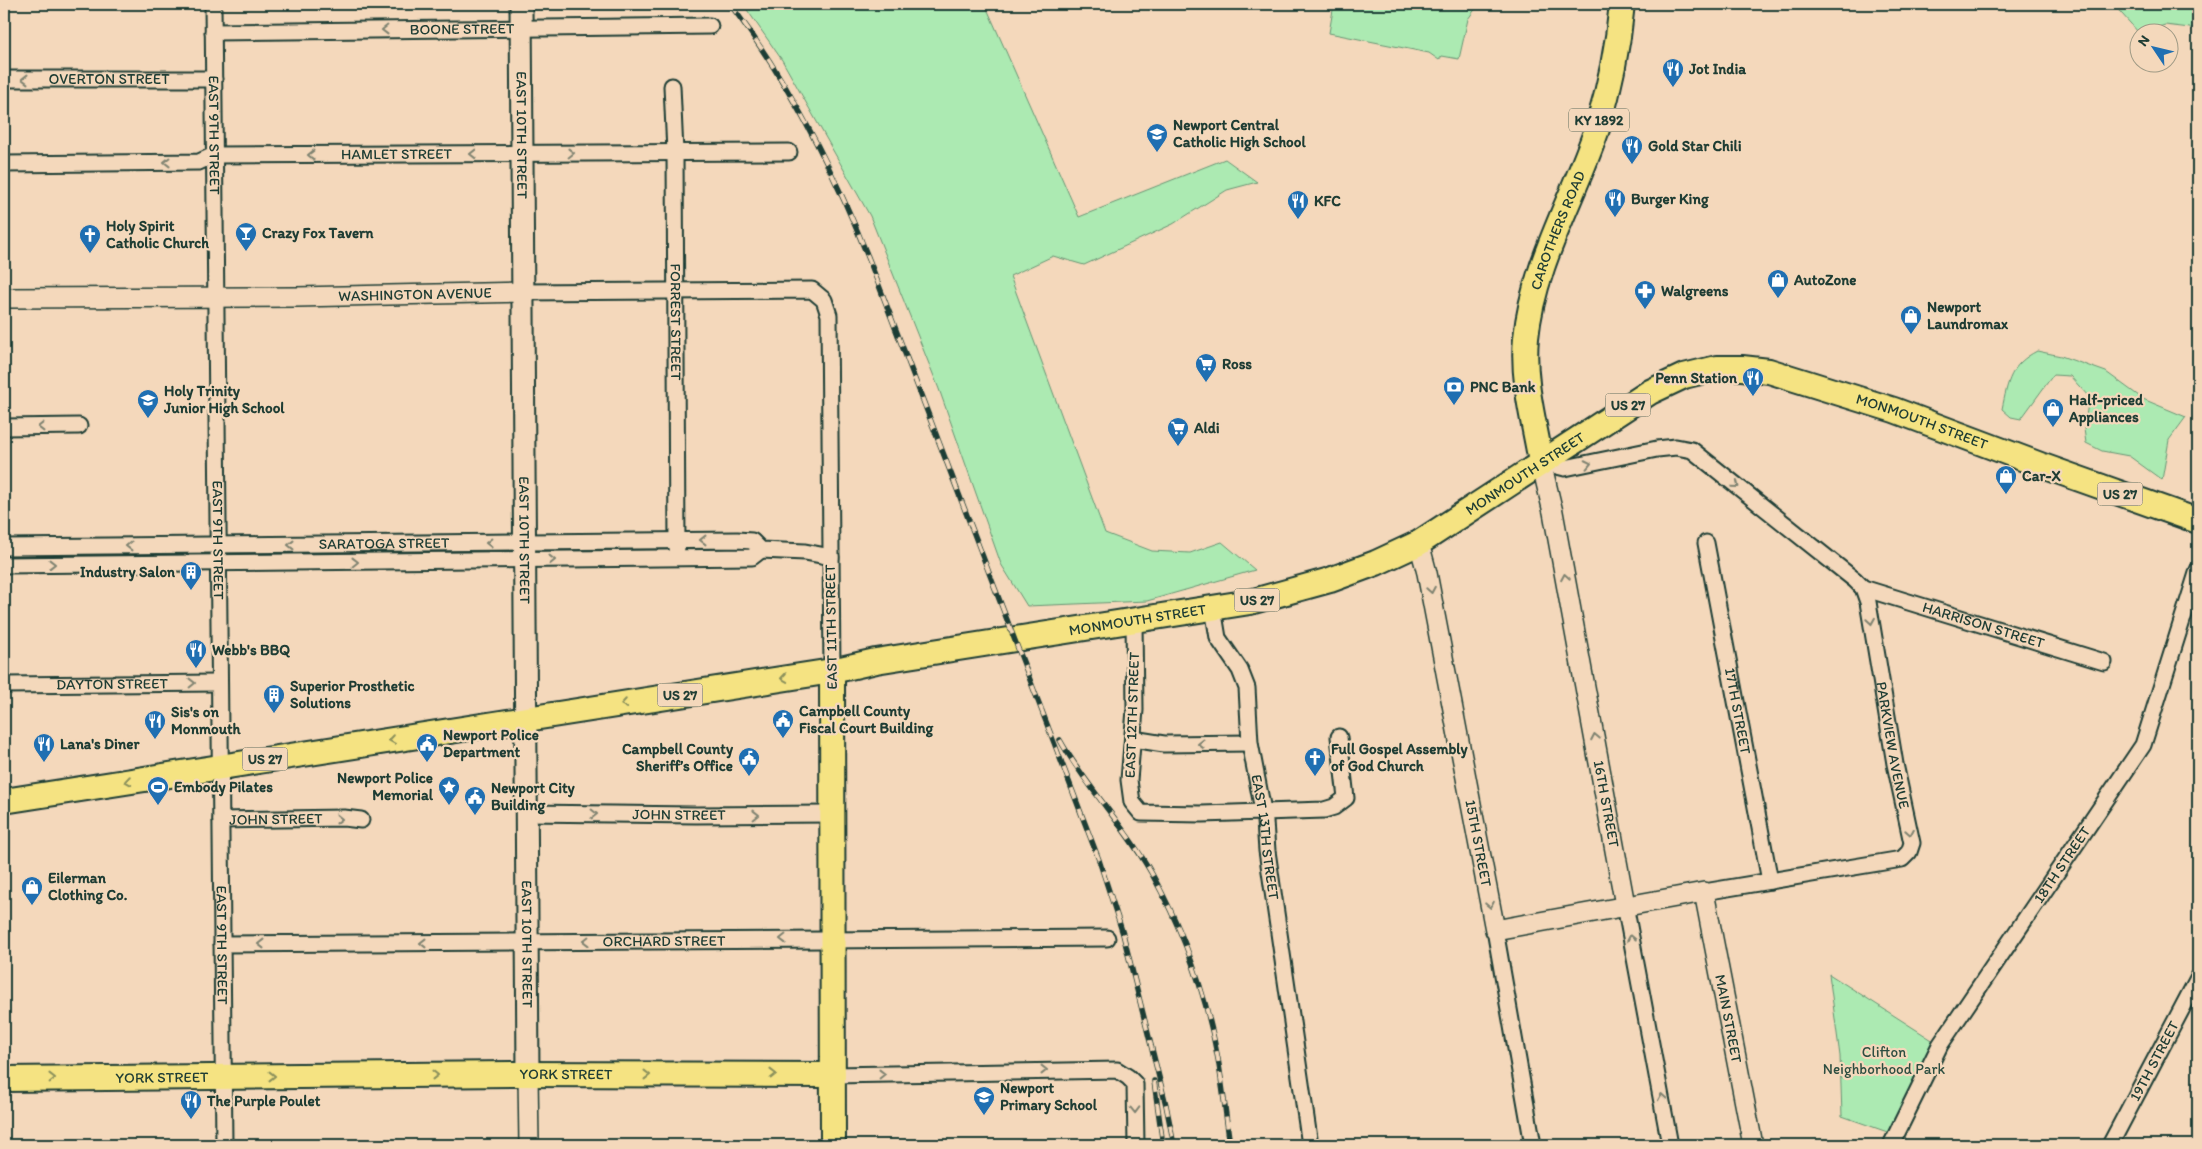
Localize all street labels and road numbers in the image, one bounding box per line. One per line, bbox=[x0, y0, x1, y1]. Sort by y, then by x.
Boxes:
street label: BOONE STREET bbox=[410, 19, 515, 39]
street label: OVERTON STREET bbox=[48, 70, 170, 88]
street label: EAST 10TH STREET bbox=[512, 71, 531, 199]
street label: EAST 9TH STREET bbox=[205, 75, 224, 195]
road number: KY 1892 bbox=[1569, 108, 1629, 132]
street label: HAMLET STREET bbox=[341, 145, 452, 163]
street label: CAROTHERS ROAD bbox=[1527, 168, 1589, 292]
street label: FORREST STREET bbox=[667, 263, 685, 381]
street label: WASHINGTON AVENUE bbox=[338, 284, 492, 305]
street label: MONMOUTH STREET bbox=[1854, 390, 1991, 454]
road number: US 27 bbox=[1606, 394, 1650, 416]
street label: MONMOUTH STREET bbox=[1462, 428, 1589, 519]
street label: EAST 10TH STREET bbox=[515, 476, 534, 604]
street label: EAST 9TH STREET bbox=[209, 480, 228, 600]
road number: US 27 bbox=[2098, 482, 2142, 506]
street label: SARATOGA STREET bbox=[319, 534, 450, 553]
street label: EAST 11TH STREET bbox=[821, 564, 841, 690]
road number: US 27 bbox=[1234, 588, 1280, 612]
street label: HARRISON STREET bbox=[1920, 598, 2047, 652]
street label: MONMOUTH STREET bbox=[1068, 600, 1208, 639]
street label: EAST 12TH STREET bbox=[1121, 651, 1143, 778]
street label: 17TH STREET bbox=[1721, 666, 1755, 756]
street label: DAYTON STREET bbox=[56, 674, 168, 694]
street label: PARKVIEW AVENUE bbox=[1872, 680, 1913, 810]
road number: US 27 bbox=[658, 684, 702, 706]
road number: US 27 bbox=[242, 748, 288, 771]
street label: 16TH STREET bbox=[1590, 759, 1623, 849]
street label: EAST 13TH STREET bbox=[1247, 773, 1283, 901]
street label: 15TH STREET bbox=[1461, 798, 1496, 889]
street label: JOHN STREET bbox=[632, 805, 726, 824]
street label: JOHN STREET bbox=[229, 809, 323, 829]
street label: 18TH STREET bbox=[2030, 823, 2095, 907]
street label: EAST 10TH STREET bbox=[518, 880, 537, 1008]
street label: EAST 9TH STREET bbox=[212, 885, 232, 1005]
street label: ORCHARD STREET bbox=[603, 932, 726, 950]
street label: MAIN STREET bbox=[1711, 973, 1746, 1065]
street label: 19TH STREET bbox=[2126, 1017, 2183, 1104]
street label: YORK STREET bbox=[519, 1065, 613, 1083]
street label: YORK STREET bbox=[115, 1068, 209, 1087]

